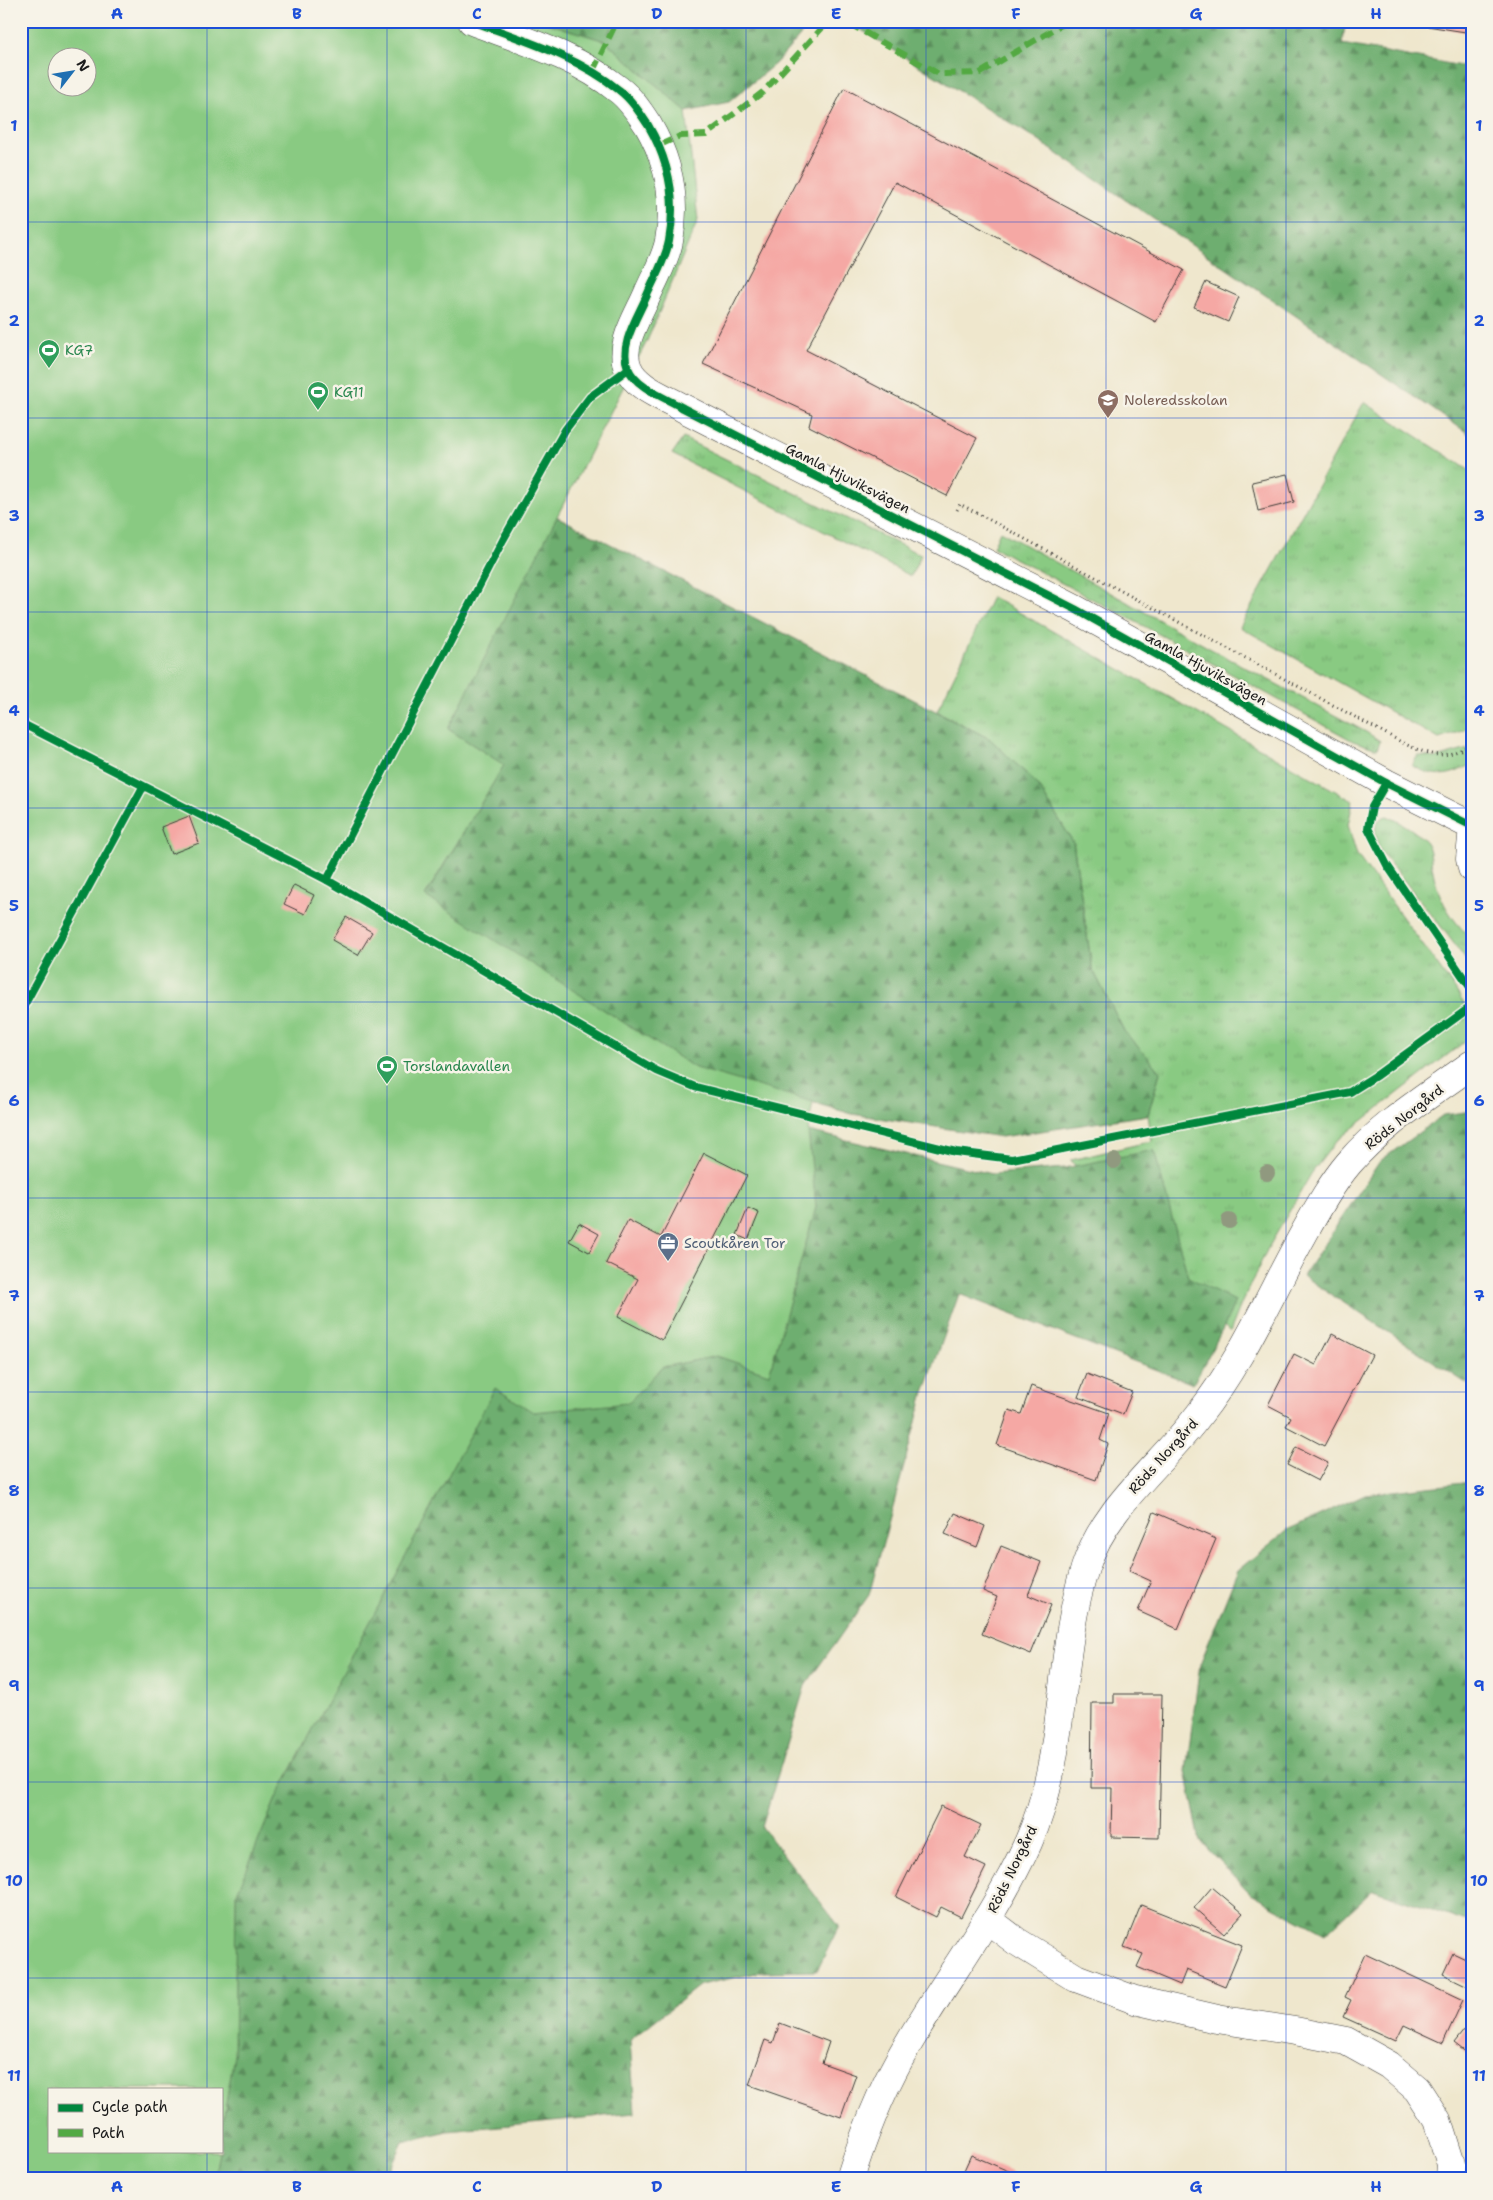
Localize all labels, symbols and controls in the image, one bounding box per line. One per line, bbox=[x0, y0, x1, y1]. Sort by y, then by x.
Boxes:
text: A bbox=[111, 3, 123, 24]
text: B bbox=[292, 3, 302, 24]
text: C bbox=[472, 3, 482, 24]
text: D bbox=[651, 3, 663, 24]
text: E bbox=[831, 3, 841, 24]
text: F bbox=[1011, 3, 1021, 24]
text: G bbox=[1190, 3, 1203, 24]
text: H bbox=[1370, 3, 1382, 24]
north arrow bbox=[48, 48, 98, 98]
text: N bbox=[73, 56, 94, 75]
text: 1 bbox=[10, 115, 18, 136]
text: 1 bbox=[1475, 115, 1483, 136]
text: 2 bbox=[8, 310, 20, 331]
text: 2 bbox=[1473, 310, 1485, 331]
sports icon: KG7 bbox=[37, 338, 61, 369]
place label: KG7 bbox=[65, 341, 93, 359]
sports icon: KG11 bbox=[306, 380, 330, 411]
place label: KG11 bbox=[334, 383, 364, 401]
school or university icon: Noleredsskolan bbox=[1096, 388, 1120, 419]
place label: Noleredsskolan bbox=[1124, 391, 1228, 409]
street label: Gamla Hjuviksvägen bbox=[783, 439, 914, 517]
text: 3 bbox=[8, 505, 20, 526]
text: 3 bbox=[1473, 505, 1485, 526]
street label: Gamla Hjuviksvägen bbox=[1142, 627, 1271, 709]
text: 4 bbox=[8, 700, 20, 721]
text: 4 bbox=[1473, 700, 1485, 721]
text: 5 bbox=[9, 895, 19, 916]
text: 5 bbox=[1474, 895, 1484, 916]
sports icon: Torslandavallen bbox=[375, 1054, 399, 1085]
place label: Torslandavallen bbox=[403, 1057, 510, 1075]
street label: Röds Norgård bbox=[1361, 1081, 1447, 1153]
text: 6 bbox=[8, 1090, 20, 1111]
text: 6 bbox=[1473, 1090, 1485, 1111]
office icon: Scoutkåren Tor bbox=[656, 1231, 680, 1262]
place label: Scoutkåren Tor bbox=[684, 1234, 786, 1252]
text: 7 bbox=[8, 1285, 20, 1306]
text: 7 bbox=[1473, 1285, 1485, 1306]
street label: Röds Norgård bbox=[1124, 1415, 1202, 1497]
text: 8 bbox=[8, 1480, 20, 1501]
text: 8 bbox=[1473, 1480, 1485, 1501]
text: 9 bbox=[8, 1675, 20, 1696]
text: 9 bbox=[1473, 1675, 1485, 1696]
street label: Röds Norgård bbox=[983, 1822, 1041, 1916]
text: 10 bbox=[5, 1870, 23, 1891]
text: 10 bbox=[1470, 1870, 1488, 1891]
text: 11 bbox=[7, 2065, 21, 2086]
text: 11 bbox=[1472, 2065, 1486, 2086]
legend bbox=[48, 2088, 222, 2152]
text: Cycle path bbox=[92, 2097, 168, 2117]
text: Path bbox=[92, 2123, 125, 2143]
text: A bbox=[111, 2176, 123, 2197]
text: B bbox=[292, 2176, 302, 2197]
text: C bbox=[472, 2176, 482, 2197]
text: D bbox=[651, 2176, 663, 2197]
text: E bbox=[831, 2176, 841, 2197]
text: F bbox=[1011, 2176, 1021, 2197]
text: G bbox=[1190, 2176, 1203, 2197]
text: H bbox=[1370, 2176, 1382, 2197]

